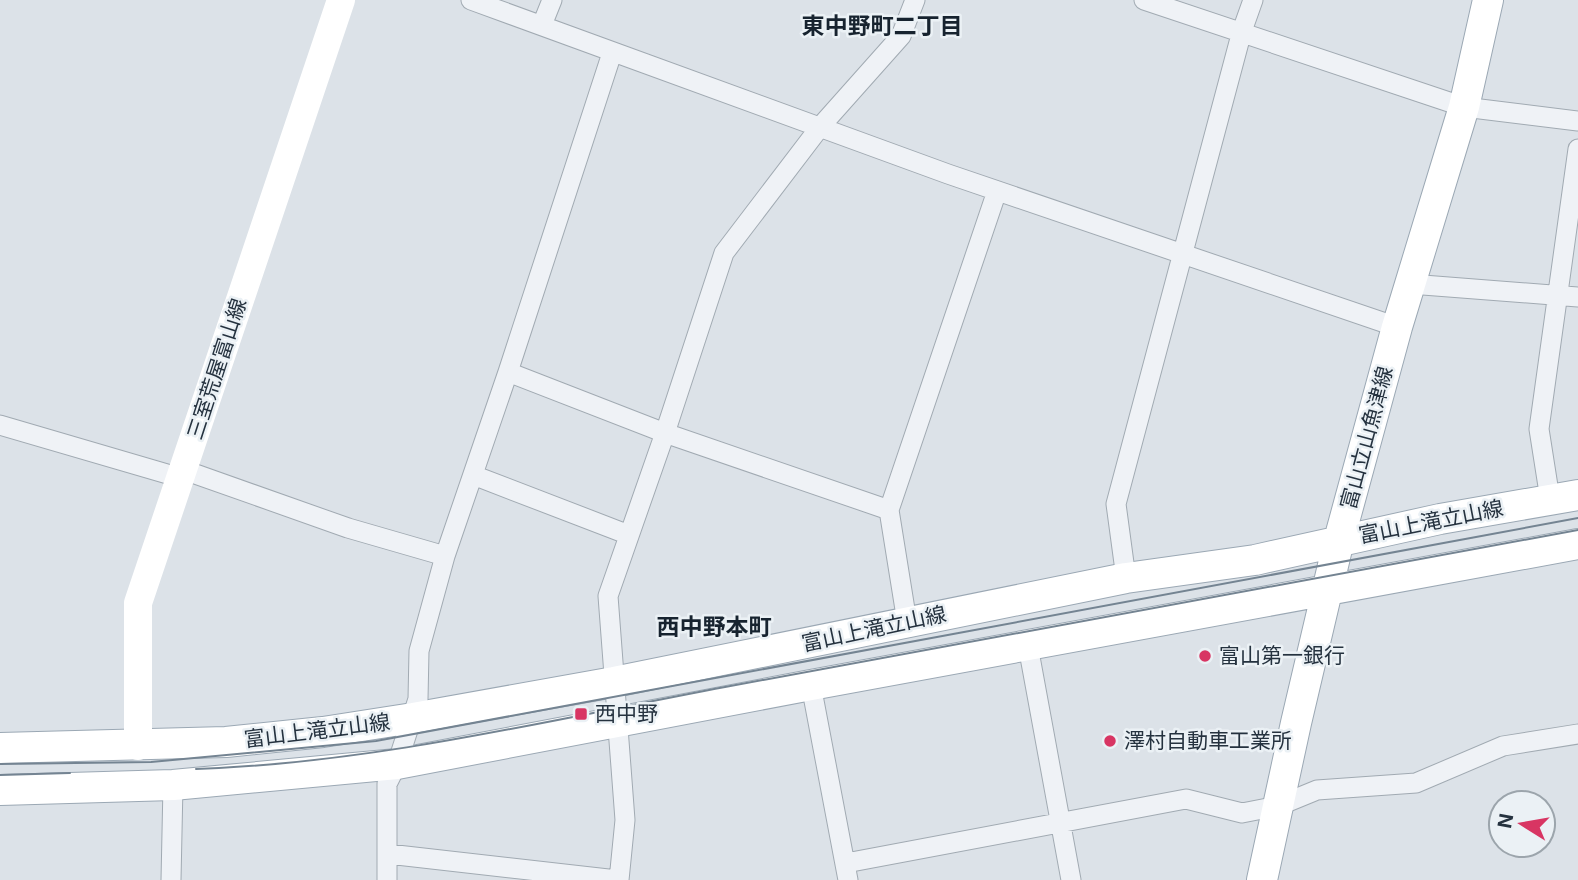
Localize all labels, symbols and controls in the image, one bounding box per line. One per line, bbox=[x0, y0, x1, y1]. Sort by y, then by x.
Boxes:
district label: 東中野町二丁目 bbox=[802, 12, 963, 40]
street label: 三室荒屋富山線 bbox=[182, 295, 251, 443]
street label: 富山立山魚津線 bbox=[1335, 364, 1398, 512]
street label: 富山上滝立山線 bbox=[1356, 495, 1505, 548]
street label: 富山上滝立山線 bbox=[799, 601, 948, 656]
district label: 西中野本町 bbox=[657, 613, 772, 641]
place label: 富山第一銀行 bbox=[1219, 643, 1345, 668]
marker: 富山第一銀行 bbox=[1197, 648, 1213, 664]
place label: 西中野 bbox=[595, 701, 658, 726]
marker: 西中野 bbox=[573, 706, 589, 722]
street label: 富山上滝立山線 bbox=[242, 709, 391, 752]
place label: 澤村自動車工業所 bbox=[1124, 728, 1292, 753]
marker: 澤村自動車工業所 bbox=[1102, 733, 1118, 749]
north arrow bbox=[1487, 789, 1557, 859]
text: N bbox=[1493, 812, 1518, 830]

